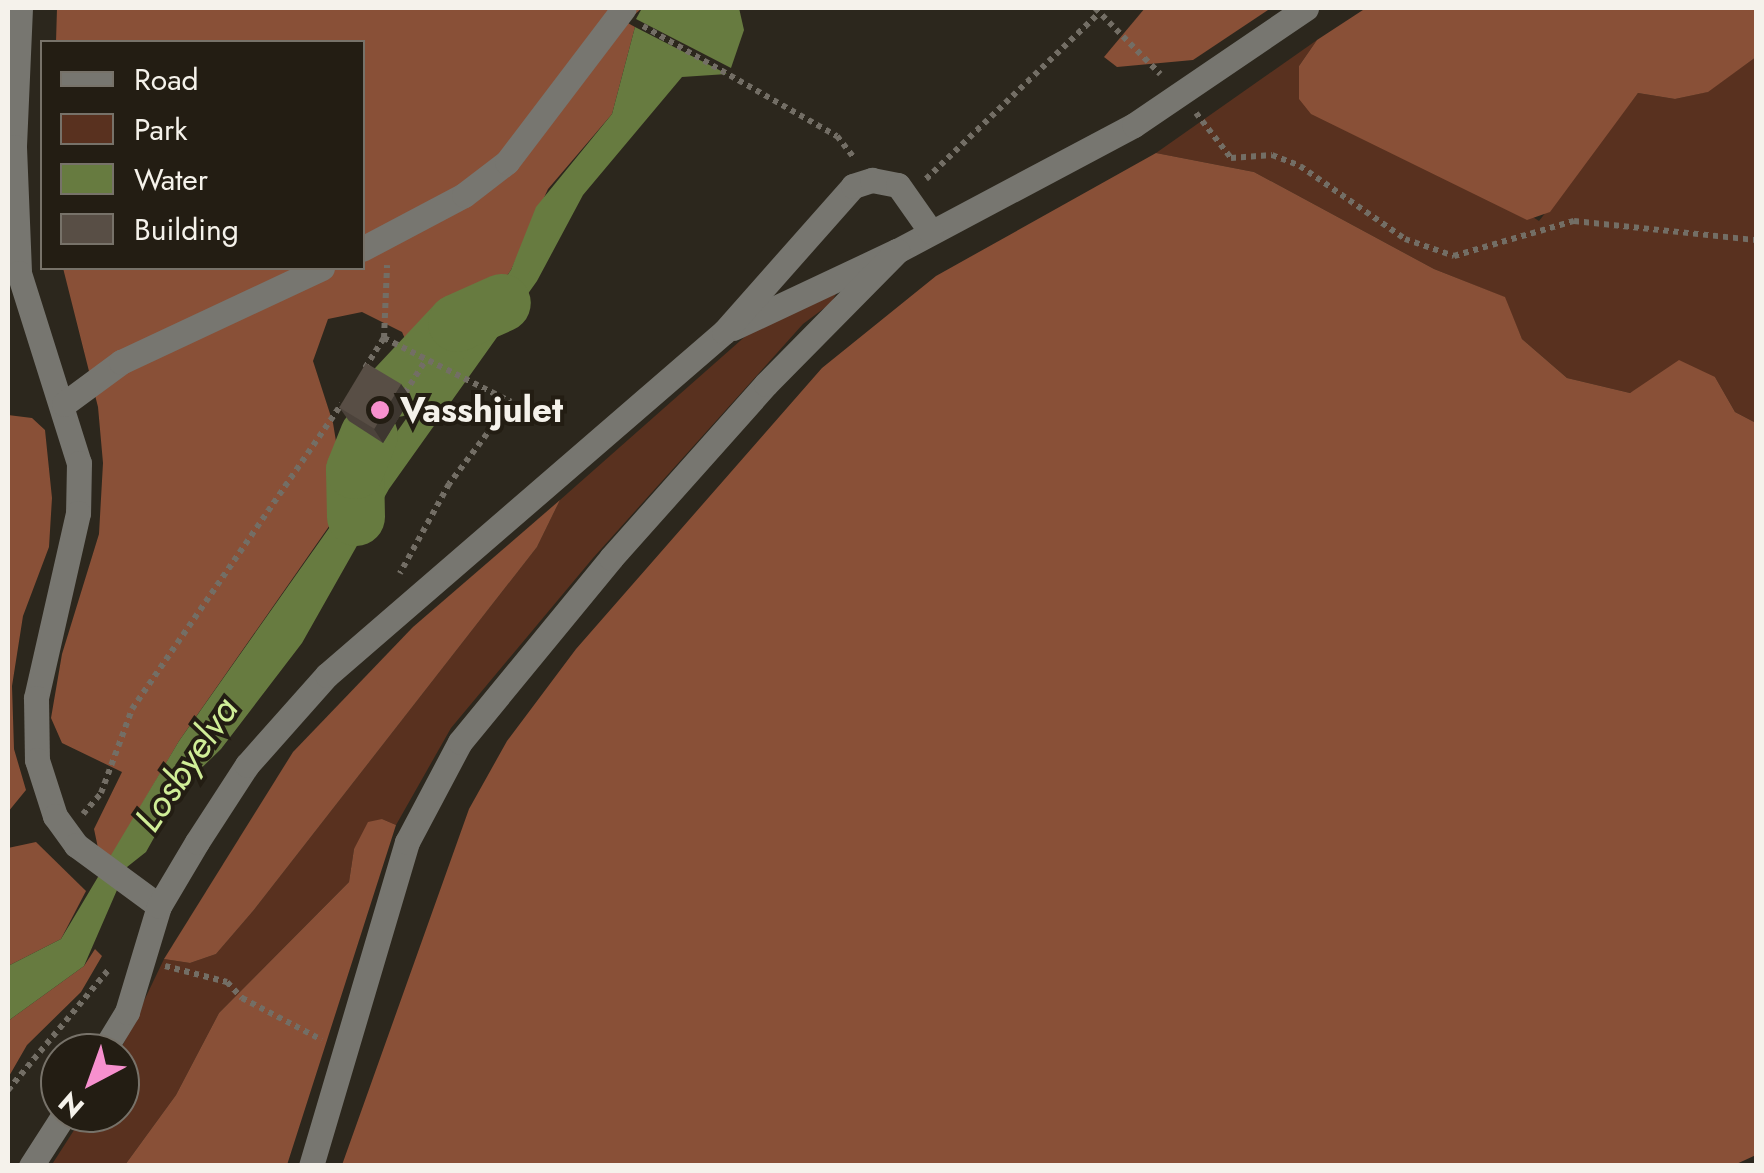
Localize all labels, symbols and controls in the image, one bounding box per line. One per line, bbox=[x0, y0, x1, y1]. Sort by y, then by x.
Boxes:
legend bbox=[40, 40, 365, 270]
text: Road bbox=[134, 58, 199, 101]
text: Park bbox=[134, 108, 187, 151]
text: Water bbox=[134, 158, 208, 201]
text: Building bbox=[134, 208, 239, 251]
place label: Vasshjulet bbox=[400, 389, 563, 431]
marker: Vasshjulet bbox=[369, 399, 391, 421]
water label: Losbyelva bbox=[124, 688, 248, 840]
north arrow bbox=[40, 1033, 140, 1133]
text: N bbox=[49, 1082, 93, 1127]

